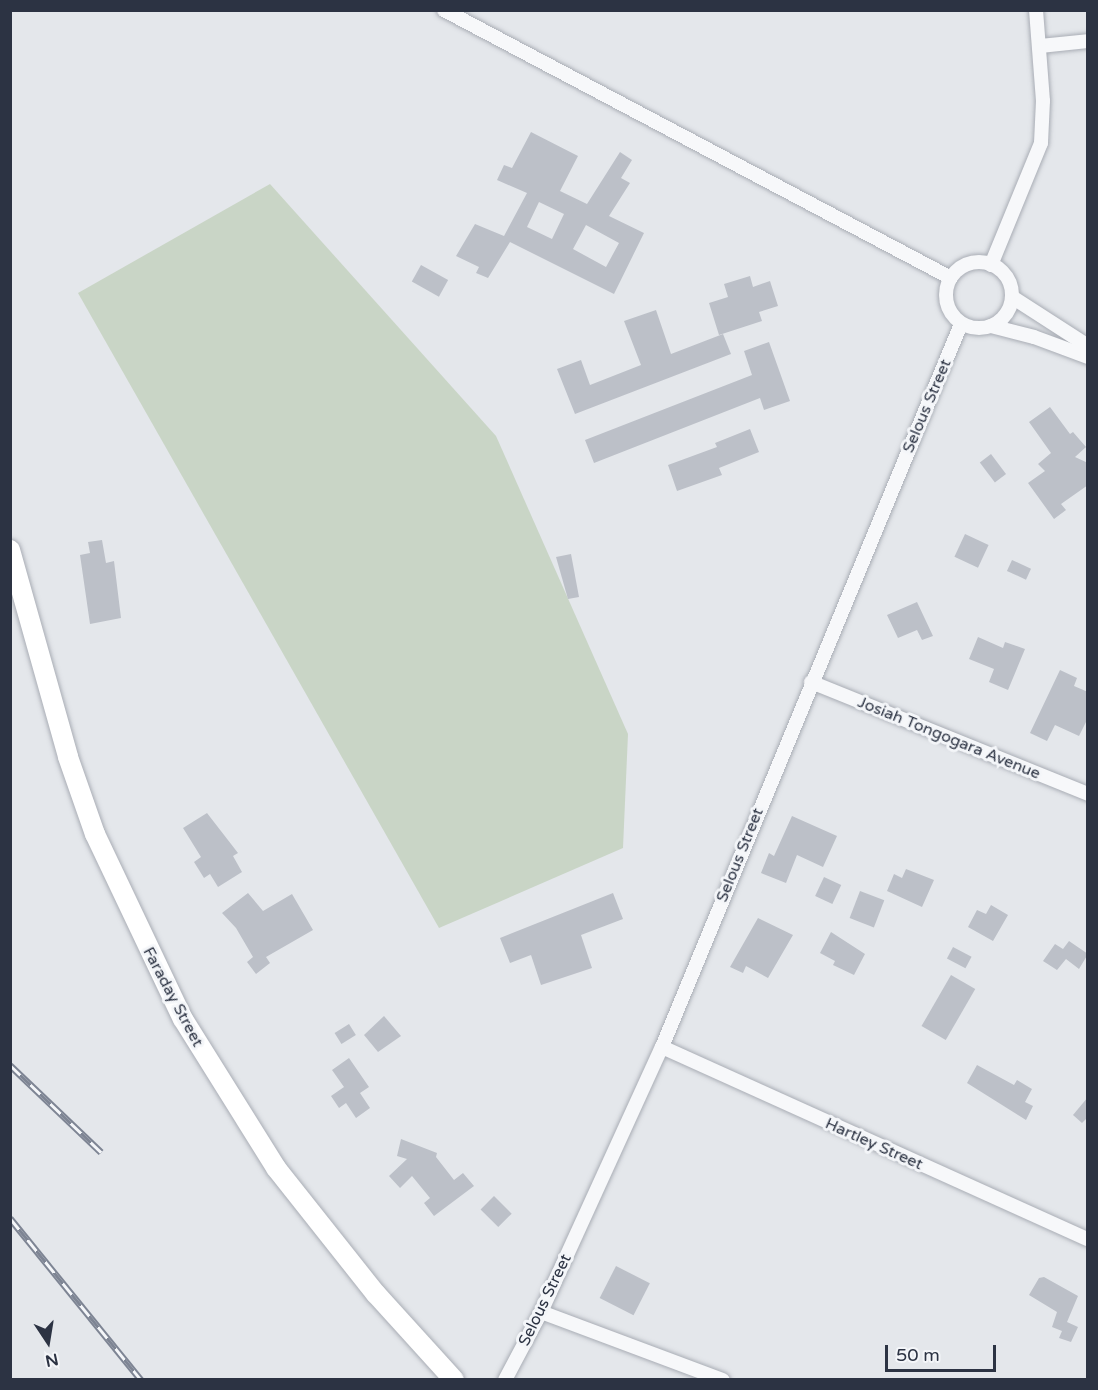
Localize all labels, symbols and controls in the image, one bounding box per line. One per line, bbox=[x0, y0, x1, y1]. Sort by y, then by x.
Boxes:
street label: Selous Street bbox=[899, 356, 955, 456]
street label: Josiah Tongogara Avenue bbox=[855, 693, 1043, 783]
street label: Selous Street bbox=[712, 805, 768, 905]
street label: Faraday Street bbox=[139, 944, 207, 1050]
street label: Hartley Street bbox=[822, 1114, 926, 1174]
street label: Selous Street bbox=[514, 1251, 576, 1349]
north arrow bbox=[18, 1312, 78, 1372]
scale bar bbox=[888, 1333, 999, 1371]
text: 50 m bbox=[896, 1344, 940, 1366]
text: N bbox=[43, 1348, 60, 1371]

